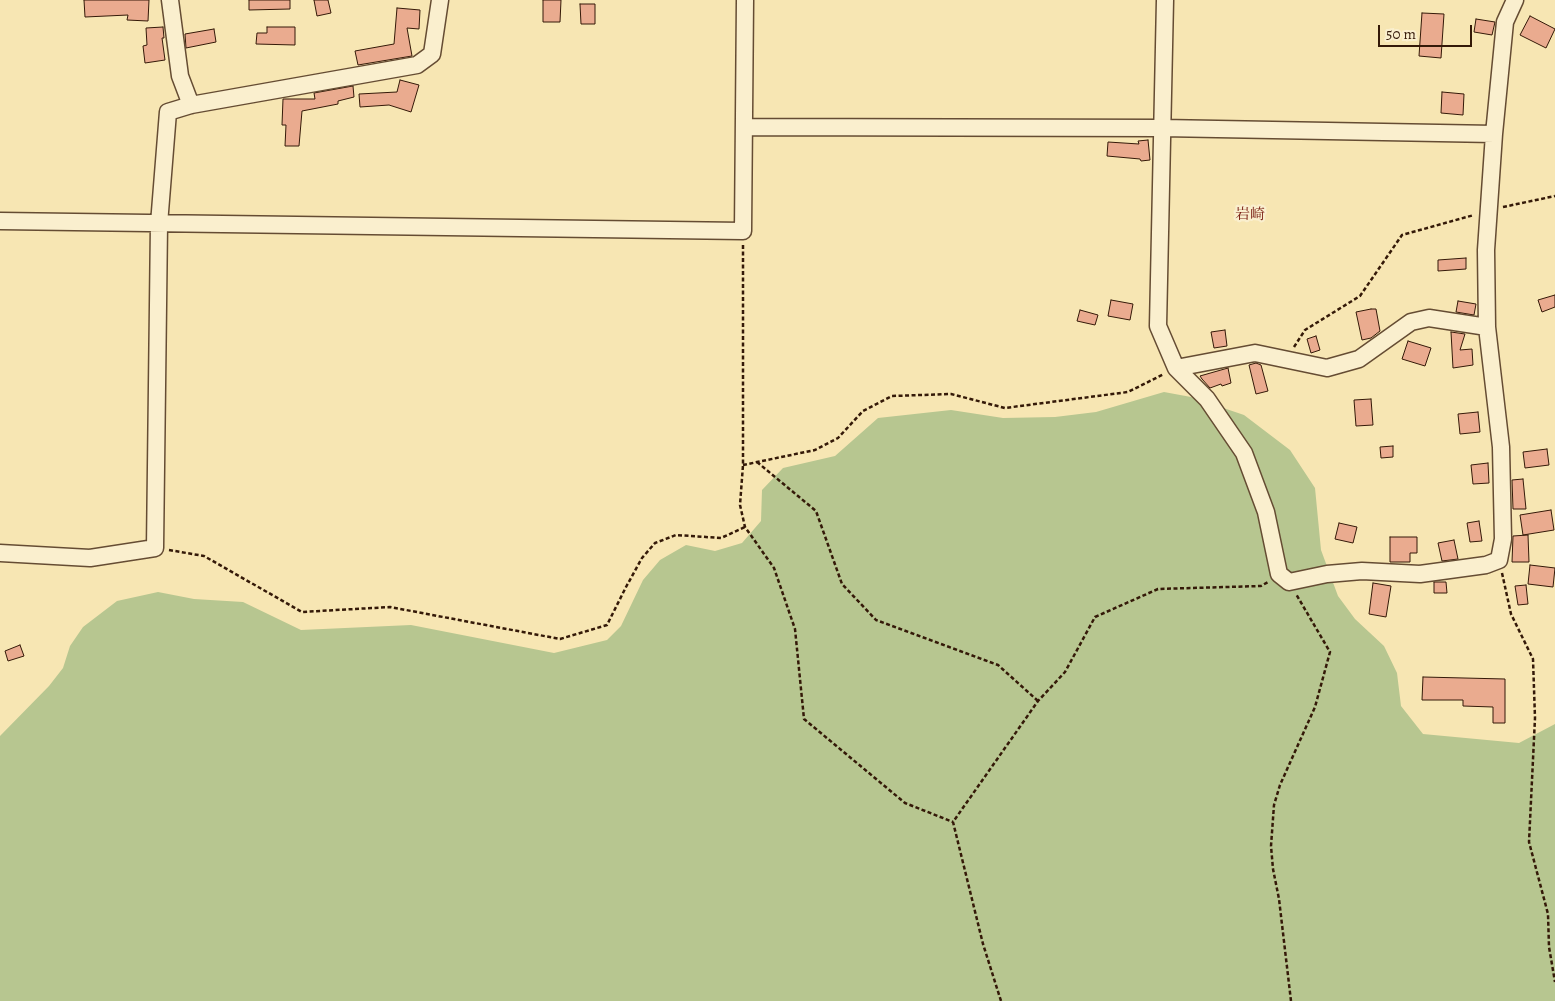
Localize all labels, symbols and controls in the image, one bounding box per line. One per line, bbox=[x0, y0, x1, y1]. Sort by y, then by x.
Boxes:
scale bar bbox=[1380, 15, 1474, 47]
text: 50 m bbox=[1386, 24, 1416, 44]
district label: 岩崎 bbox=[1235, 206, 1265, 224]

